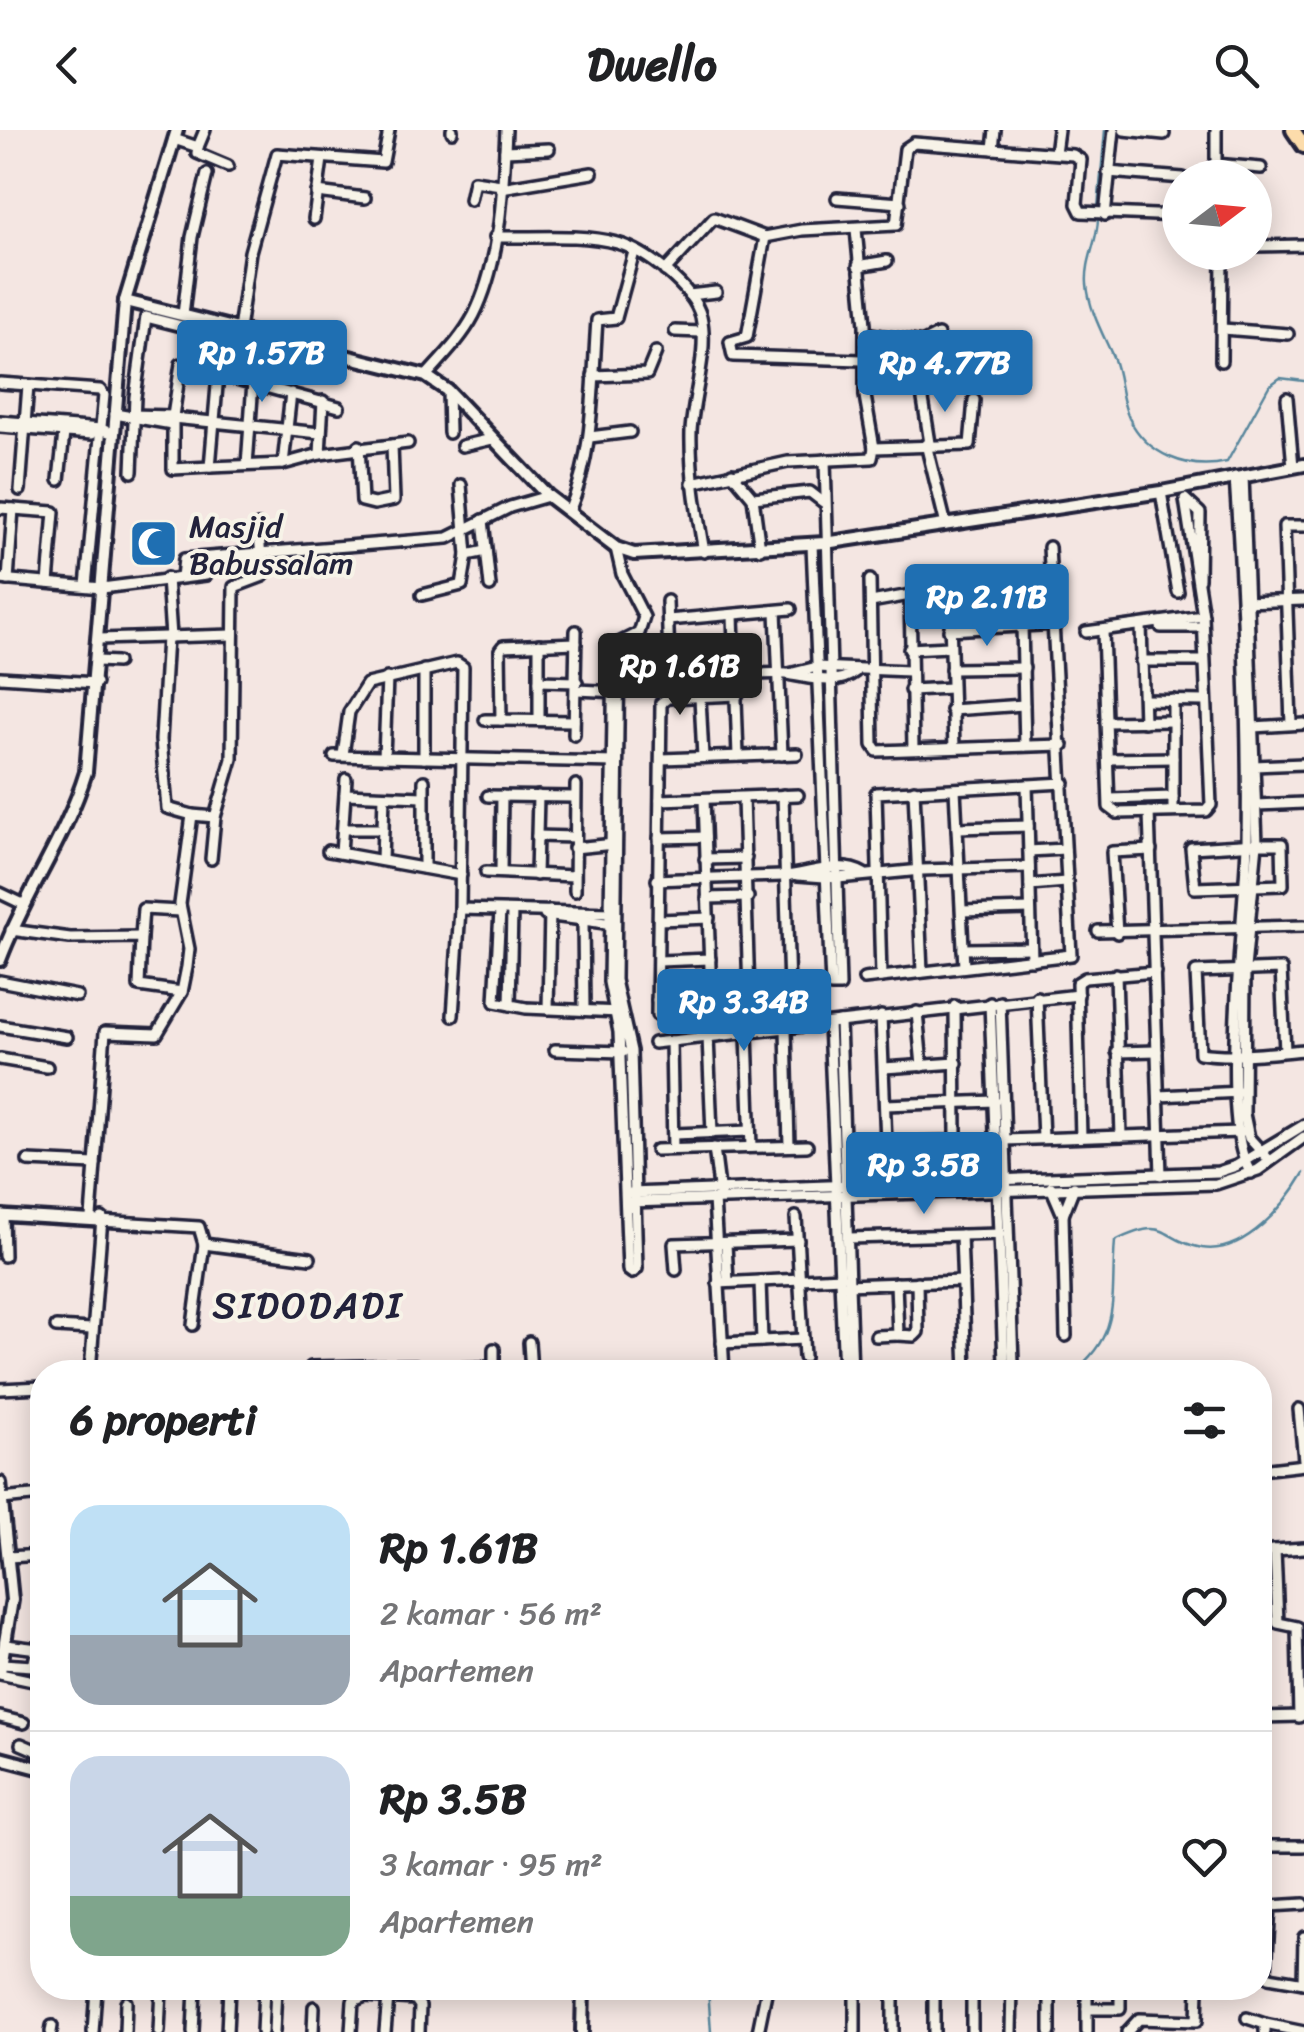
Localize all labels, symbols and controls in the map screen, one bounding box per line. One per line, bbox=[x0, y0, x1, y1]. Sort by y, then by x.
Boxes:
text: Dwello bbox=[587, 25, 717, 105]
icon: back bbox=[40, 38, 95, 93]
icon: search bbox=[1209, 38, 1264, 93]
north arrow bbox=[1162, 160, 1272, 270]
map controls bbox=[1162, 160, 1272, 270]
pin: Rp 1.57B bbox=[159, 320, 365, 405]
text: Rp 1.57B bbox=[199, 324, 325, 381]
pin: Rp 4.77B bbox=[842, 330, 1048, 415]
text: Rp 4.77B bbox=[879, 334, 1011, 391]
place label: Masjid Babussalam bbox=[189, 498, 354, 592]
mosque icon: Masjid Babussalam bbox=[128, 518, 180, 570]
pin: Rp 2.11B bbox=[884, 564, 1090, 649]
text: Rp 2.11B bbox=[927, 568, 1047, 625]
pin: Rp 1.61B bbox=[577, 633, 783, 718]
text: Rp 1.61B bbox=[620, 637, 740, 694]
pin: Rp 3.34B bbox=[641, 969, 847, 1054]
text: Rp 3.34B bbox=[679, 973, 809, 1030]
pin: Rp 3.5B bbox=[832, 1132, 1016, 1217]
text: Rp 3.5B bbox=[868, 1136, 980, 1193]
district label: SIDODADI bbox=[212, 1272, 404, 1339]
text: 6 properti bbox=[70, 1383, 256, 1457]
icon: filters bbox=[1177, 1393, 1232, 1448]
text: Rp 1.61B bbox=[380, 1511, 538, 1585]
icon: home bbox=[150, 1545, 270, 1665]
icon: heart bbox=[1177, 1578, 1232, 1633]
text: 2 kamar · 56 m² bbox=[380, 1585, 602, 1642]
text: Apartemen bbox=[380, 1642, 534, 1699]
text: Rp 3.5B bbox=[380, 1762, 527, 1836]
icon: home bbox=[150, 1796, 270, 1916]
icon: heart bbox=[1177, 1829, 1232, 1884]
text: 3 kamar · 95 m² bbox=[380, 1836, 603, 1893]
text: Apartemen bbox=[380, 1893, 534, 1950]

